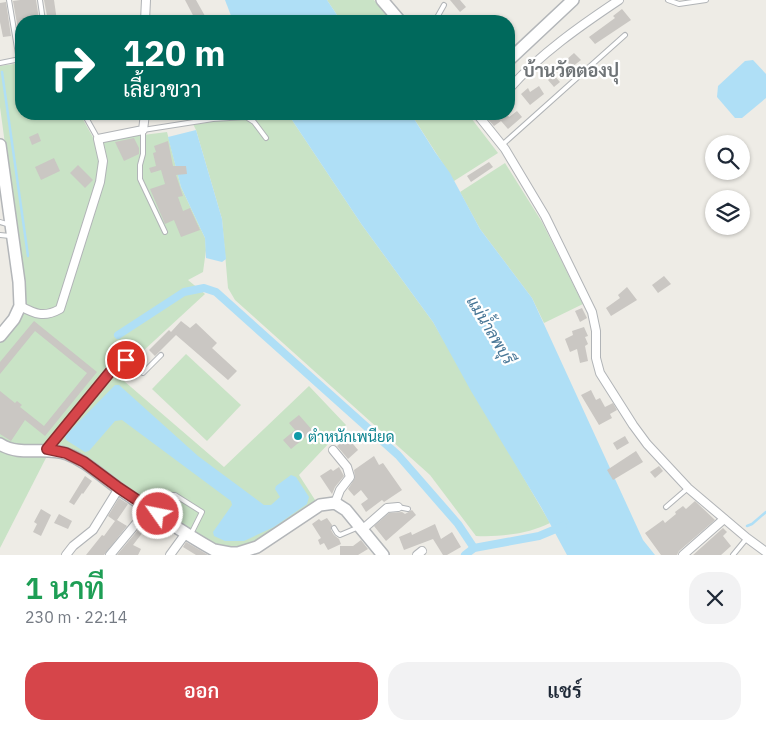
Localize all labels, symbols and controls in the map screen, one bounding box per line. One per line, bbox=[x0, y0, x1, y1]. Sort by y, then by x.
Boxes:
text: 120 m bbox=[123, 30, 226, 76]
icon: right bbox=[40, 35, 105, 100]
district label: บ้านวัดตองปุ bbox=[523, 59, 619, 85]
text: เลี้ยวขวา bbox=[123, 74, 201, 103]
map controls bbox=[705, 135, 750, 235]
button: search bbox=[705, 135, 750, 180]
button: layers bbox=[705, 190, 750, 235]
water label: แม่น้ำลพบุรี bbox=[461, 290, 523, 370]
pin bbox=[105, 339, 147, 381]
icon: arrive bbox=[112, 346, 140, 374]
place label: ตำหนักเพนียด bbox=[308, 427, 395, 446]
marker: ตำหนักเพนียด bbox=[292, 430, 304, 442]
position arrow bbox=[131, 487, 183, 539]
text: 1 นาที bbox=[25, 568, 105, 607]
button: close bbox=[689, 572, 741, 624]
text: 230 m · 22:14 bbox=[25, 607, 127, 627]
button: ออก bbox=[25, 662, 378, 720]
button: แชร์ bbox=[388, 662, 741, 720]

